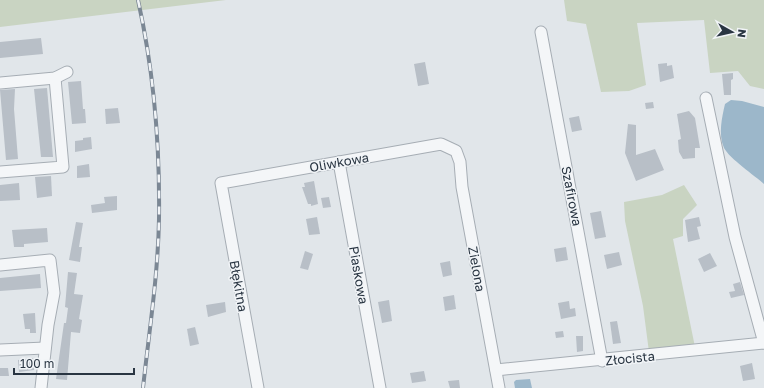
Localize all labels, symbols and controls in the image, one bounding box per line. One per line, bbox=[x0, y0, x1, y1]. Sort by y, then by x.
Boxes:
north arrow bbox=[712, 12, 752, 52]
text: N bbox=[735, 28, 749, 39]
street label: Oliwkowa bbox=[308, 149, 370, 175]
street label: Szafirowa bbox=[558, 165, 586, 227]
street label: Piaskowa bbox=[346, 245, 372, 305]
street label: Zielona bbox=[465, 245, 489, 293]
street label: Błękitna bbox=[227, 259, 251, 313]
street label: Złocista bbox=[604, 347, 656, 369]
scale bar bbox=[14, 350, 134, 376]
text: 100 m bbox=[20, 356, 54, 371]

